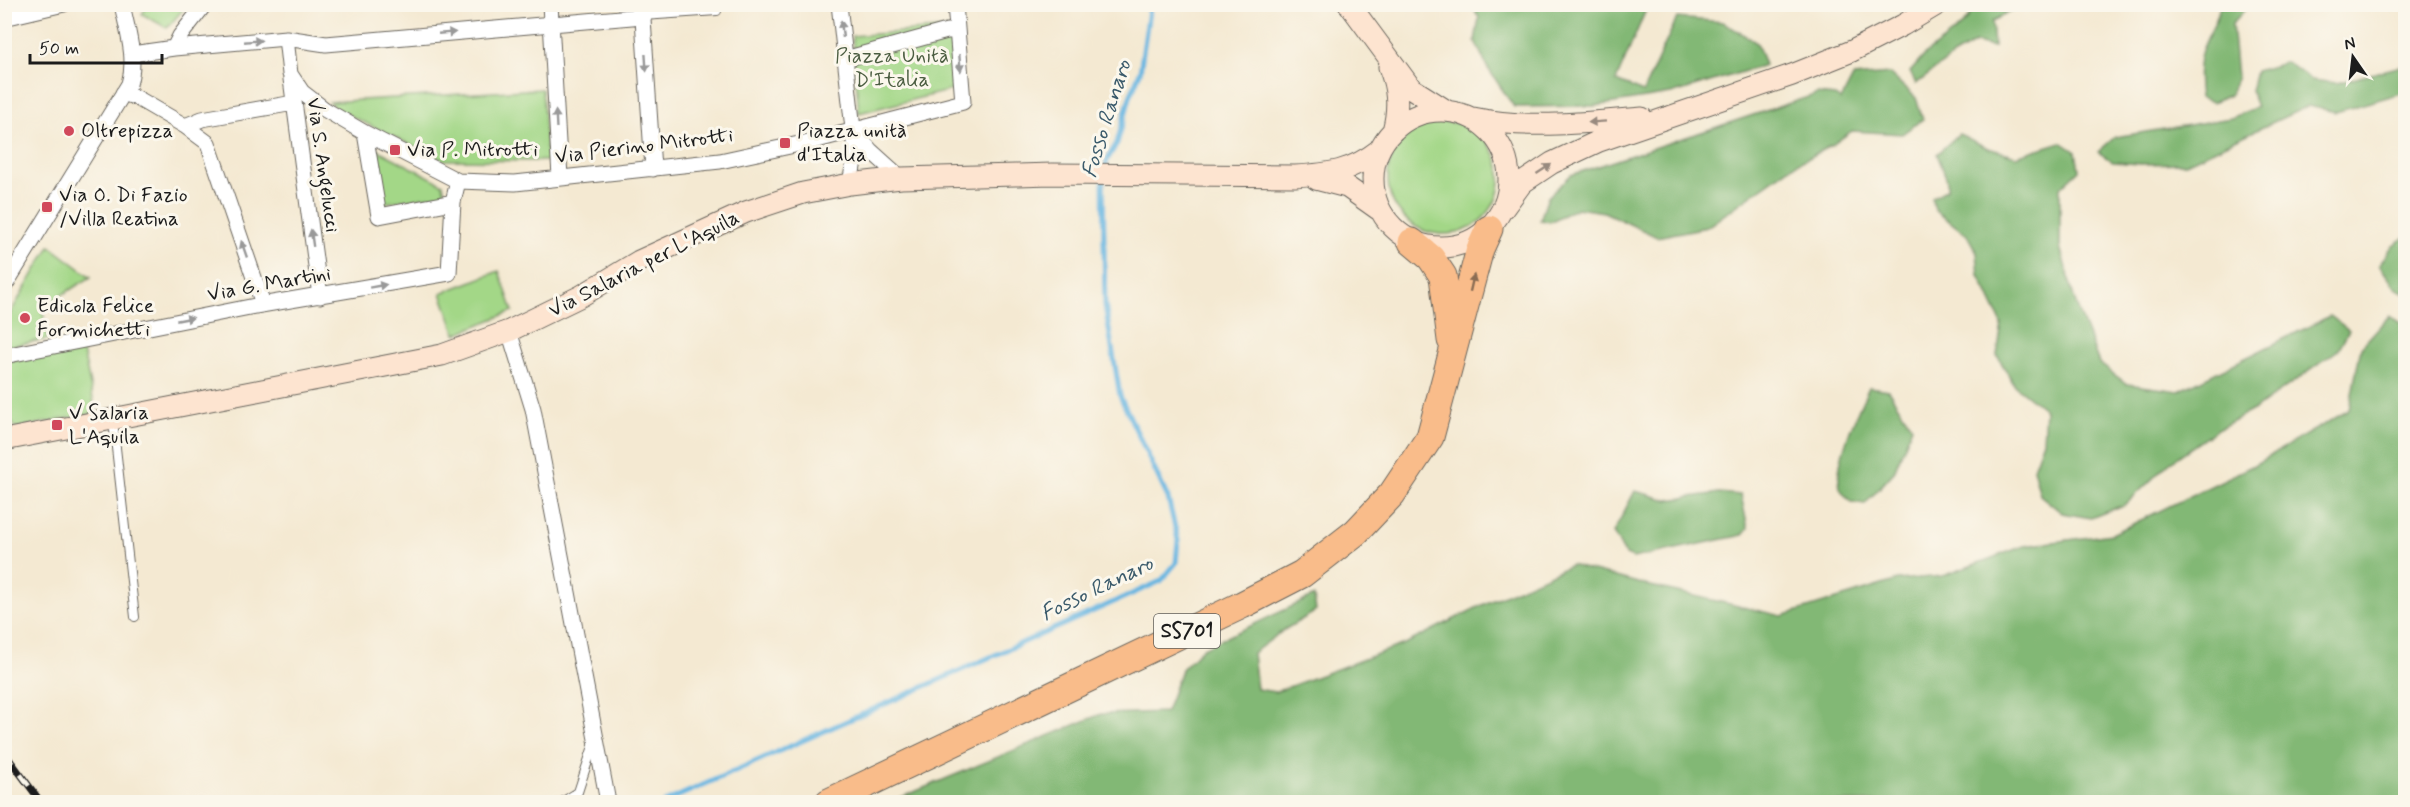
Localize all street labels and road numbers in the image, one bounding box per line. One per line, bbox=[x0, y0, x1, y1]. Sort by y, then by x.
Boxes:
street label: Via S. Angelucci bbox=[298, 96, 346, 235]
street label: Via Pierino Mitrotti bbox=[553, 121, 735, 171]
street label: Via Salaria per L'Aquila bbox=[544, 204, 744, 324]
street label: Via G. Martini bbox=[205, 259, 333, 309]
road number: SS701 bbox=[1154, 614, 1220, 648]

